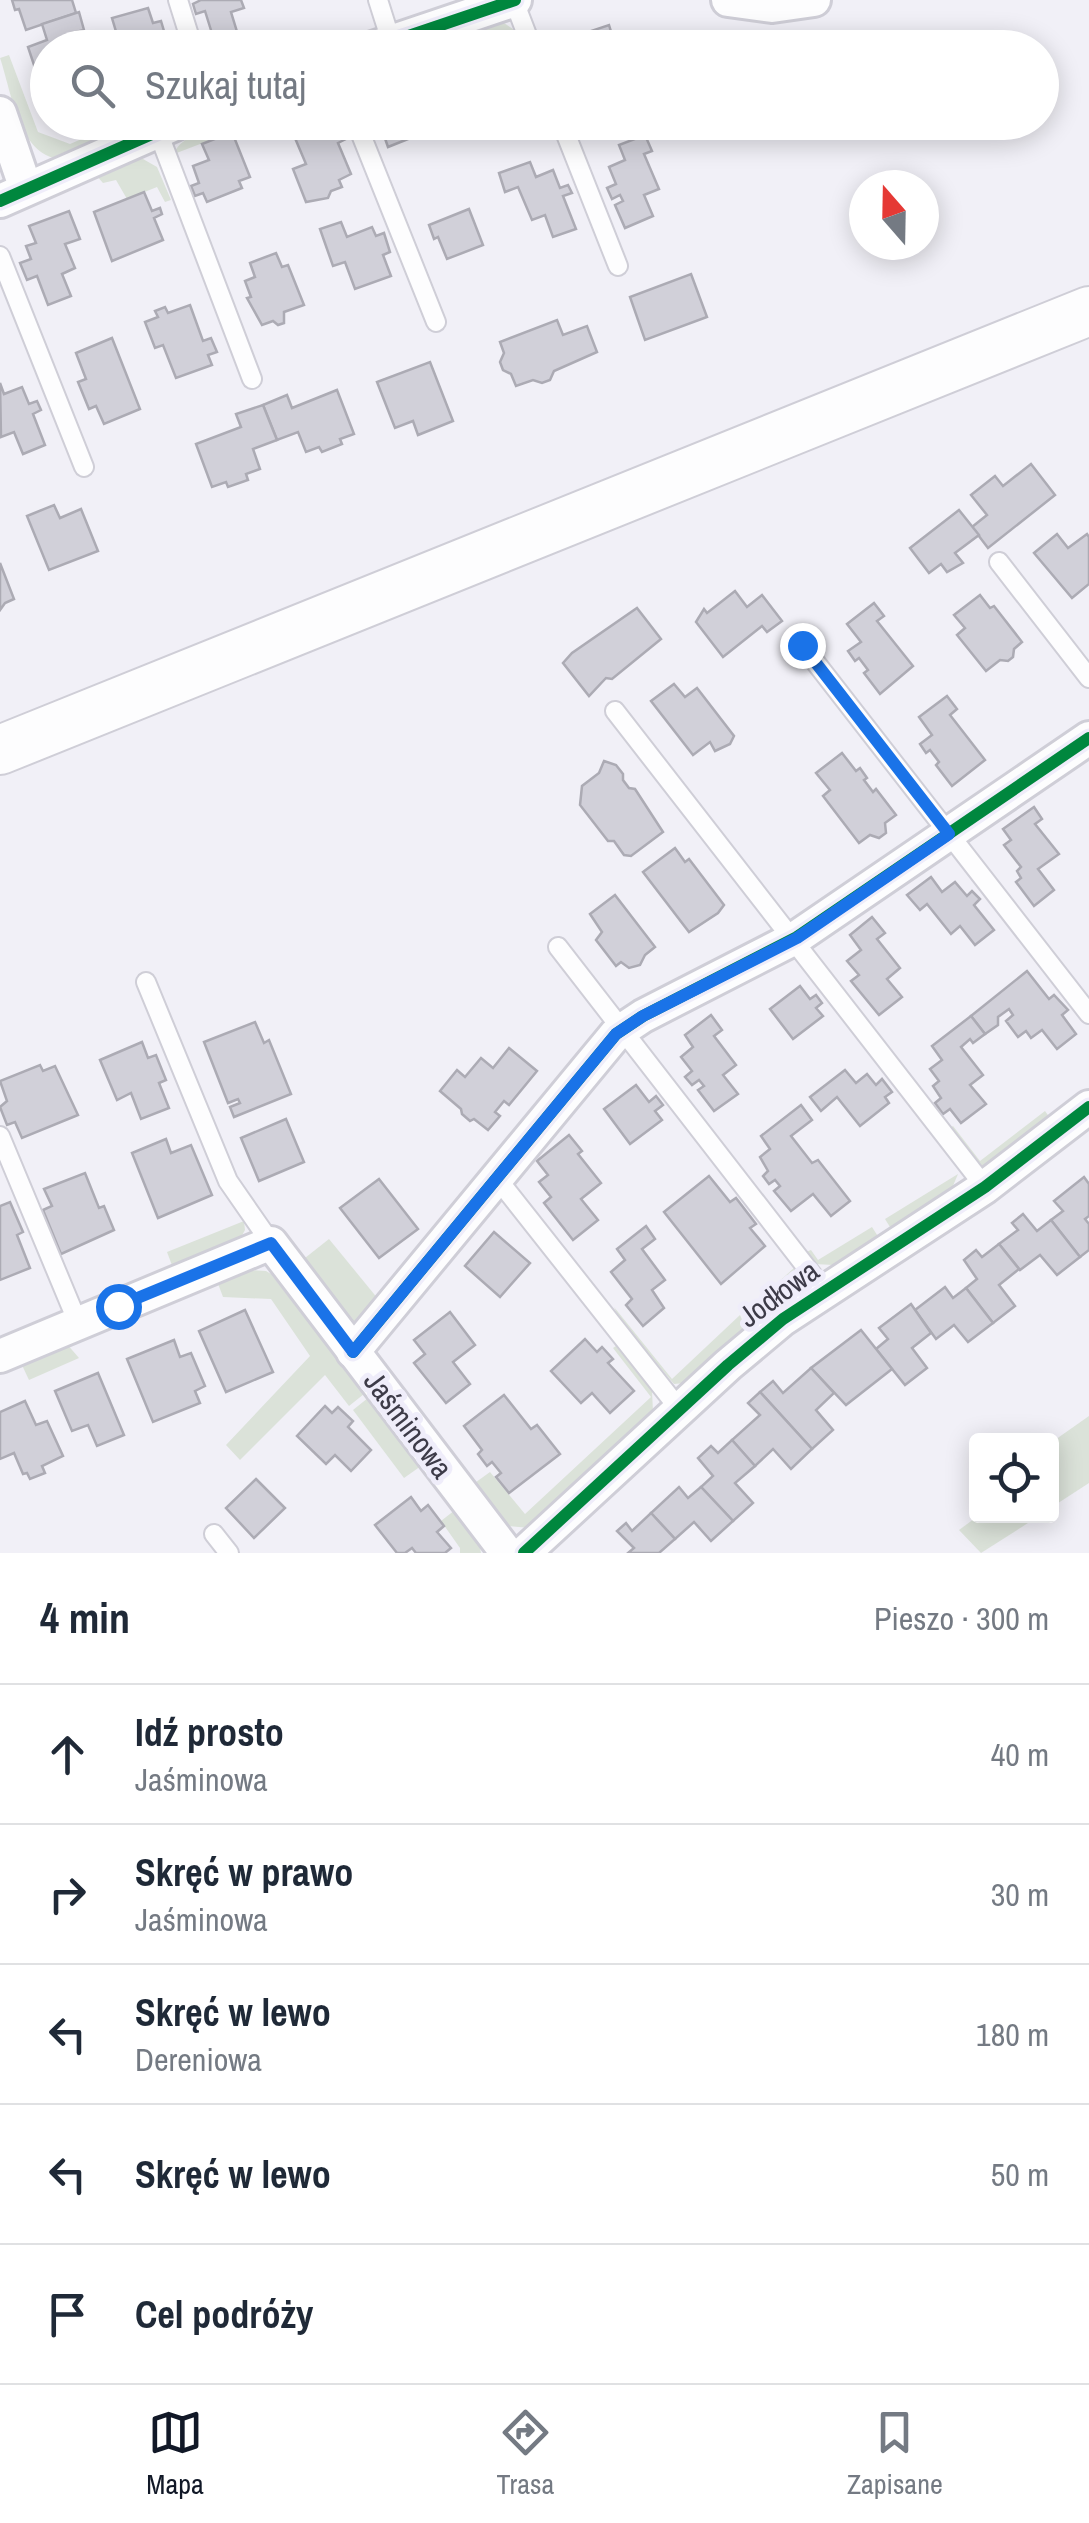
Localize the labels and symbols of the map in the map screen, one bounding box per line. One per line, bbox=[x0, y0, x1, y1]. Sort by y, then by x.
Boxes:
north arrow bbox=[849, 170, 939, 260]
route end bbox=[780, 623, 826, 669]
street label: Jodłowa bbox=[730, 1250, 827, 1336]
route start bbox=[96, 1284, 142, 1330]
street label: Jaśminowa bbox=[355, 1363, 462, 1486]

